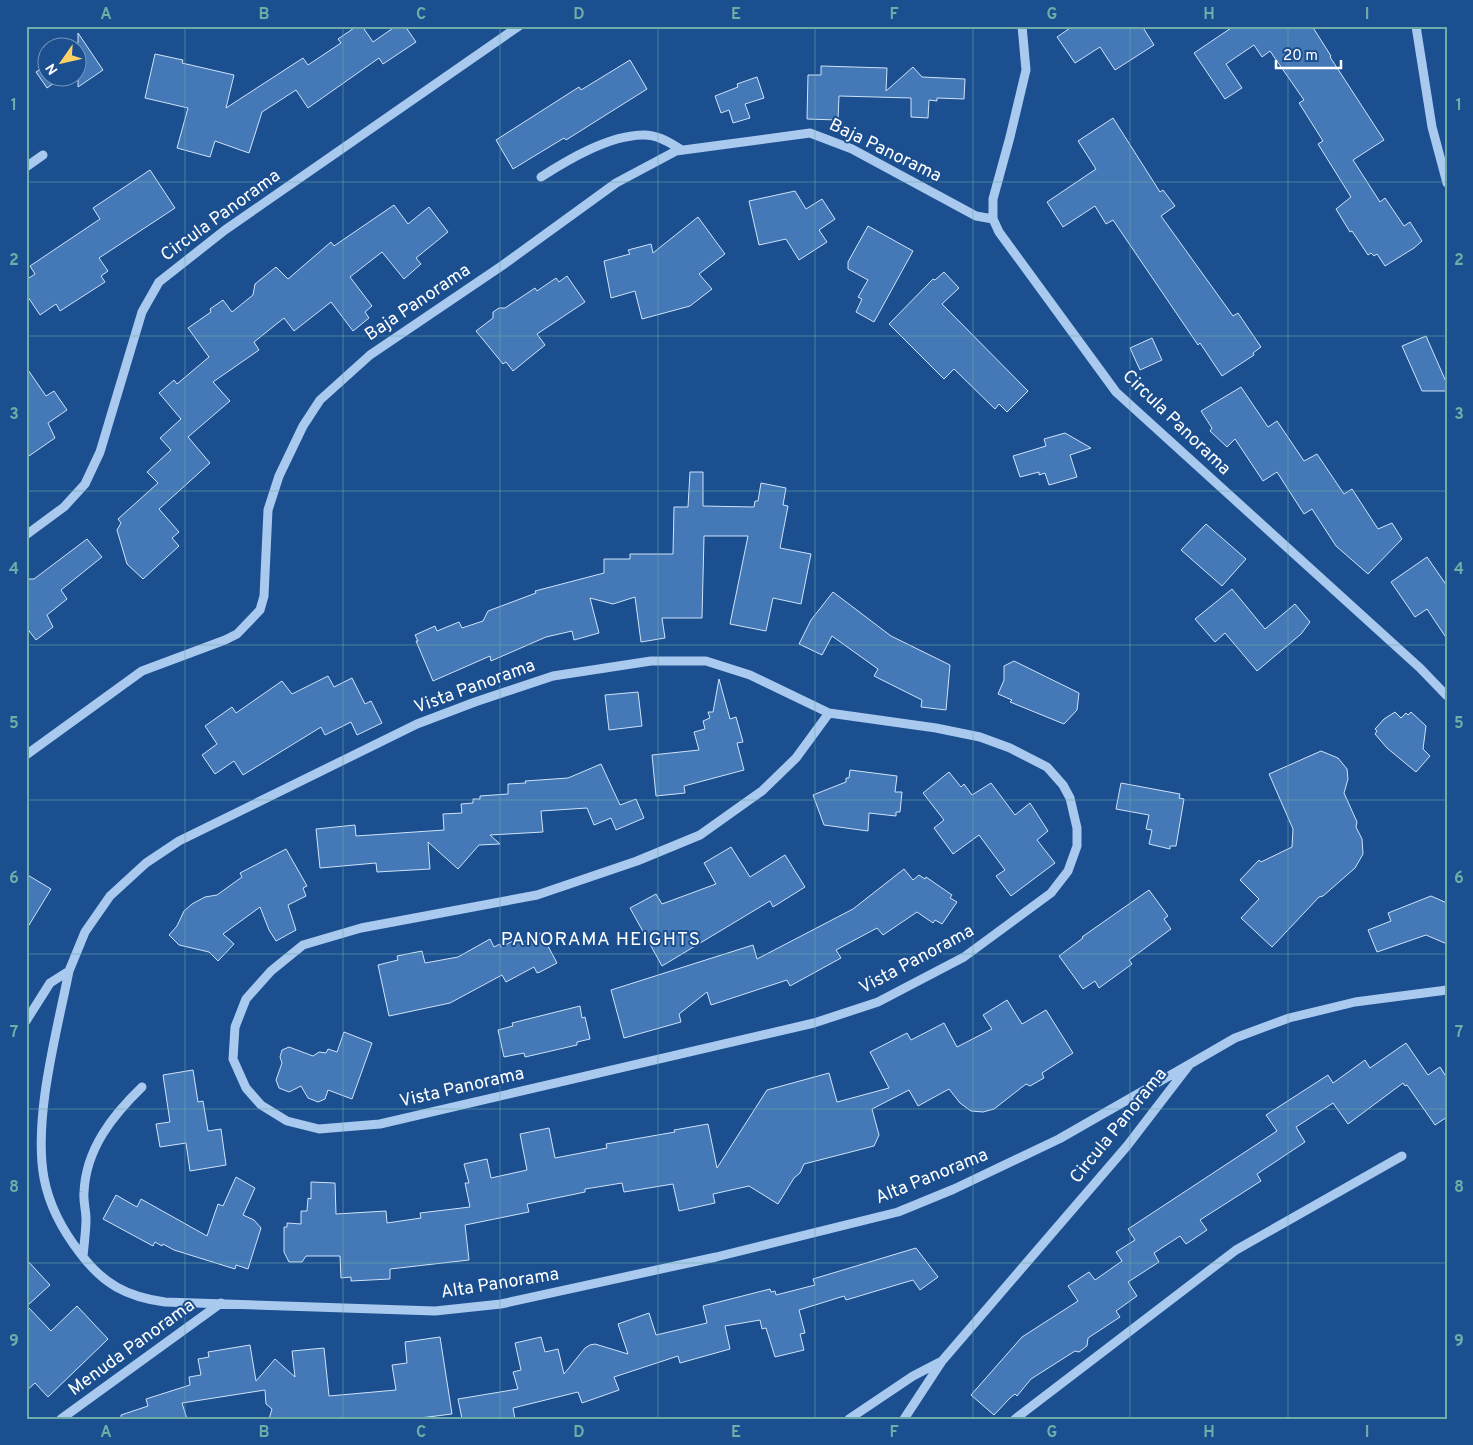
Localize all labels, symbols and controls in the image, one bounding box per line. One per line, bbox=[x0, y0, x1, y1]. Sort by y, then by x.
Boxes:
text: A bbox=[100, 5, 112, 25]
text: B bbox=[258, 5, 270, 25]
text: C bbox=[416, 5, 426, 25]
text: D bbox=[573, 5, 585, 25]
text: E bbox=[731, 5, 741, 25]
text: F bbox=[889, 5, 899, 25]
text: G bbox=[1047, 5, 1057, 25]
text: H bbox=[1203, 5, 1215, 25]
text: I bbox=[1365, 5, 1369, 25]
north arrow bbox=[38, 38, 88, 88]
scale bar bbox=[1276, 38, 1340, 70]
text: 20 m bbox=[1283, 47, 1318, 66]
text: N bbox=[43, 60, 62, 77]
text: 1 bbox=[11, 96, 17, 116]
text: 1 bbox=[1456, 96, 1462, 116]
street label: Baja Panorama bbox=[825, 114, 945, 188]
street label: Circula Panorama bbox=[157, 165, 285, 267]
text: 2 bbox=[9, 251, 19, 271]
text: 2 bbox=[1454, 251, 1464, 271]
street label: Baja Panorama bbox=[361, 259, 475, 347]
street label: Circula Panorama bbox=[1117, 365, 1235, 481]
text: 3 bbox=[9, 405, 19, 425]
text: 3 bbox=[1454, 405, 1464, 425]
text: 4 bbox=[9, 560, 19, 580]
text: 4 bbox=[1454, 560, 1464, 580]
street label: Vista Panorama bbox=[411, 654, 539, 720]
text: 5 bbox=[9, 714, 19, 734]
text: 5 bbox=[1454, 714, 1464, 734]
text: 6 bbox=[9, 869, 19, 889]
text: 6 bbox=[1454, 869, 1464, 889]
street label: Vista Panorama bbox=[855, 920, 979, 1000]
district label: PANORAMA HEIGHTS bbox=[501, 928, 701, 952]
text: 7 bbox=[10, 1023, 18, 1043]
text: 7 bbox=[1455, 1023, 1463, 1043]
street label: Vista Panorama bbox=[397, 1062, 527, 1114]
street label: Circula Panorama bbox=[1065, 1063, 1173, 1189]
street label: Alta Panorama bbox=[872, 1144, 992, 1210]
text: 8 bbox=[9, 1178, 19, 1198]
text: 8 bbox=[1454, 1178, 1464, 1198]
street label: Alta Panorama bbox=[439, 1263, 561, 1305]
street label: Menuda Panorama bbox=[64, 1294, 200, 1402]
text: 9 bbox=[9, 1332, 19, 1352]
text: 9 bbox=[1454, 1332, 1464, 1352]
text: A bbox=[100, 1423, 112, 1443]
text: B bbox=[258, 1423, 270, 1443]
text: C bbox=[416, 1423, 426, 1443]
text: D bbox=[573, 1423, 585, 1443]
text: E bbox=[731, 1423, 741, 1443]
text: F bbox=[889, 1423, 899, 1443]
text: G bbox=[1047, 1423, 1057, 1443]
text: H bbox=[1203, 1423, 1215, 1443]
text: I bbox=[1365, 1423, 1369, 1443]

